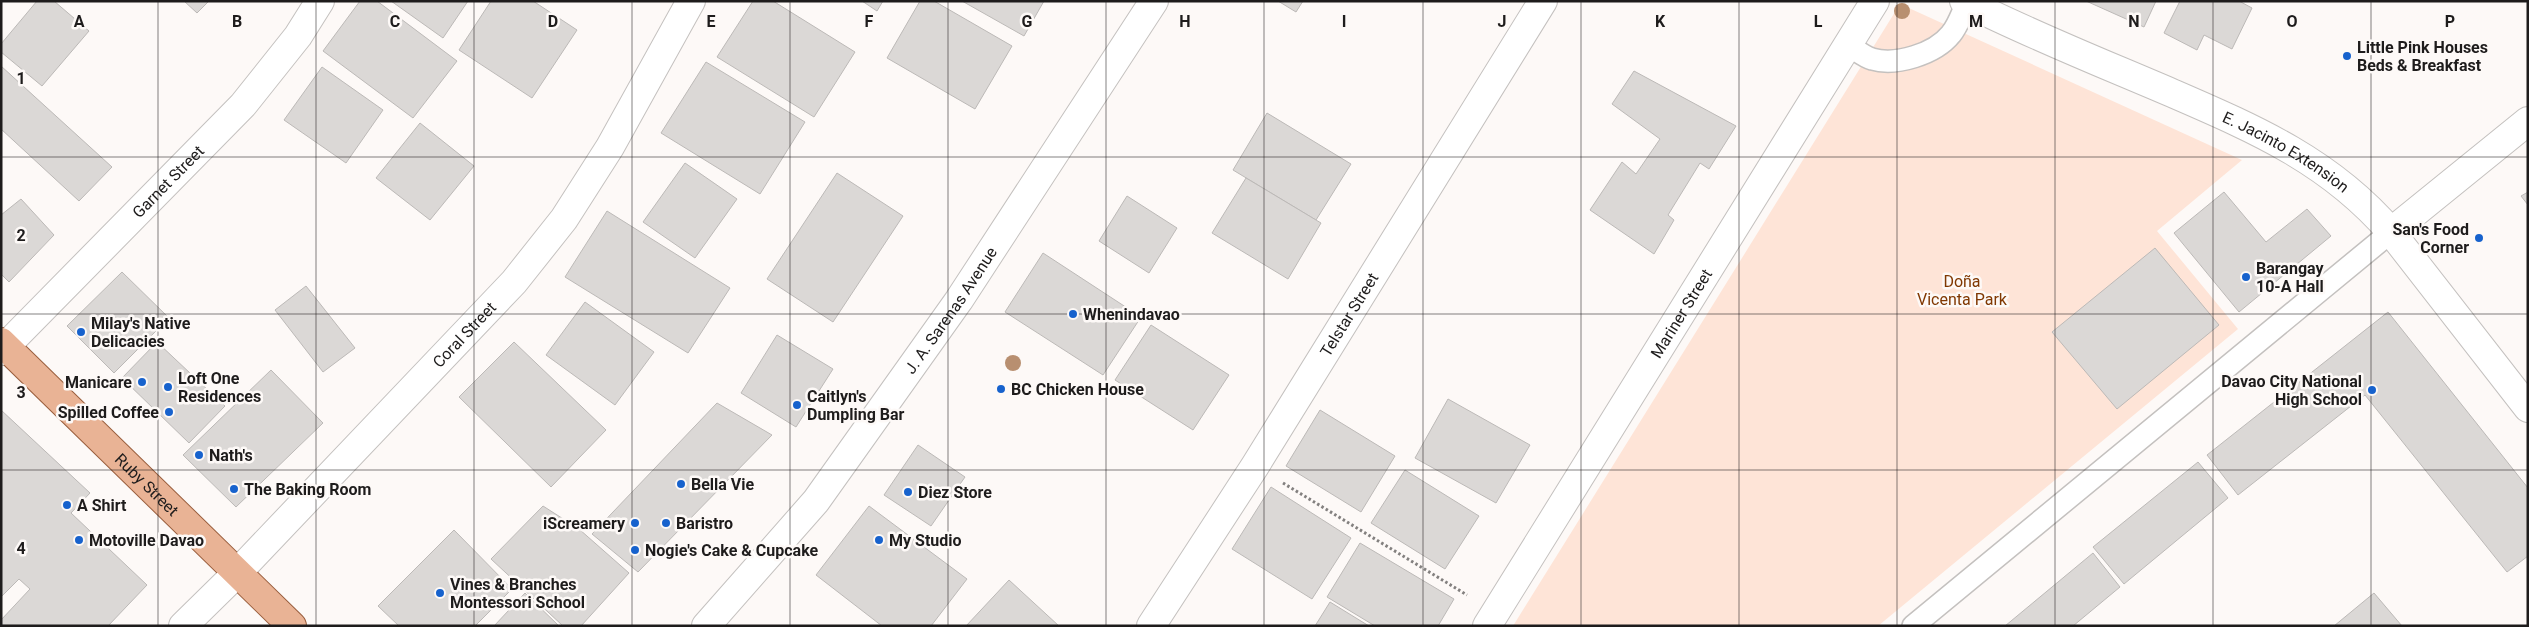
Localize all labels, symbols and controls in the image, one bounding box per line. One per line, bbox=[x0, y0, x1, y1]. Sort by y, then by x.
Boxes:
text: A bbox=[74, 12, 85, 31]
text: B bbox=[232, 12, 242, 31]
text: C bbox=[390, 12, 400, 31]
text: D bbox=[548, 12, 558, 31]
text: E bbox=[707, 12, 716, 31]
text: F bbox=[865, 12, 874, 31]
text: G bbox=[1022, 12, 1033, 31]
text: H bbox=[1179, 12, 1191, 31]
text: I bbox=[1342, 12, 1346, 31]
text: J bbox=[1498, 12, 1506, 31]
text: K bbox=[1655, 12, 1666, 31]
text: L bbox=[1814, 12, 1823, 31]
text: M bbox=[1969, 12, 1983, 31]
text: N bbox=[2128, 12, 2140, 31]
text: O bbox=[2286, 12, 2298, 31]
text: P bbox=[2445, 12, 2455, 31]
place label: Little Pink Houses Beds & Breakfast bbox=[2357, 38, 2488, 75]
marker: Little Pink Houses Beds & Breakfast bbox=[2341, 50, 2353, 62]
text: 1 bbox=[16, 69, 26, 88]
street label: E. Jacinto Extension bbox=[2220, 108, 2353, 197]
street label: Garnet Street bbox=[129, 142, 208, 222]
place label: San's Food Corner bbox=[2393, 220, 2469, 257]
text: 2 bbox=[16, 226, 26, 245]
marker: San's Food Corner bbox=[2473, 232, 2485, 244]
street label: J. A. Sarenas Avenue bbox=[901, 243, 1001, 378]
place label: Barangay 10-A Hall bbox=[2256, 259, 2324, 296]
street label: Mariner Street bbox=[1647, 266, 1716, 361]
street label: Telstar Street bbox=[1316, 269, 1382, 360]
marker: Barangay 10-A Hall bbox=[2240, 271, 2252, 283]
park label: Doña Vicenta Park bbox=[1917, 272, 2008, 309]
street label: Coral Street bbox=[429, 298, 500, 372]
place label: Whenindavao bbox=[1083, 305, 1180, 324]
marker: Whenindavao bbox=[1067, 308, 1079, 320]
place label: Milay's Native Delicacies bbox=[91, 314, 191, 351]
marker: Milay's Native Delicacies bbox=[75, 326, 87, 338]
place label: Loft One Residences bbox=[178, 369, 261, 406]
place label: Davao City National High School bbox=[2221, 372, 2362, 409]
place label: Manicare bbox=[65, 373, 132, 392]
marker: Manicare bbox=[136, 376, 148, 388]
place label: BC Chicken House bbox=[1011, 380, 1144, 399]
marker: Loft One Residences bbox=[162, 381, 174, 393]
text: 3 bbox=[16, 383, 26, 402]
marker: BC Chicken House bbox=[995, 383, 1007, 395]
marker: Davao City National High School bbox=[2366, 384, 2378, 396]
place label: Caitlyn's Dumpling Bar bbox=[807, 387, 905, 424]
marker: Caitlyn's Dumpling Bar bbox=[791, 399, 803, 411]
place label: Spilled Coffee bbox=[58, 403, 159, 422]
marker: Spilled Coffee bbox=[163, 406, 175, 418]
place label: Nath's bbox=[209, 446, 253, 465]
marker: Nath's bbox=[193, 449, 205, 461]
street label: Ruby Street bbox=[111, 450, 182, 520]
place label: Bella Vie bbox=[691, 475, 755, 494]
marker: Bella Vie bbox=[675, 478, 687, 490]
place label: The Baking Room bbox=[244, 480, 371, 499]
marker: The Baking Room bbox=[228, 483, 240, 495]
place label: Diez Store bbox=[918, 483, 992, 502]
marker: Diez Store bbox=[902, 486, 914, 498]
place label: A Shirt bbox=[77, 496, 127, 515]
marker: A Shirt bbox=[61, 499, 73, 511]
place label: iScreamery bbox=[543, 514, 626, 533]
place label: Baristro bbox=[676, 514, 733, 533]
marker: iScreamery bbox=[629, 517, 641, 529]
marker: Baristro bbox=[660, 517, 672, 529]
place label: Motoville Davao bbox=[89, 531, 204, 550]
place label: My Studio bbox=[889, 531, 962, 550]
marker: Motoville Davao bbox=[73, 534, 85, 546]
marker: My Studio bbox=[873, 534, 885, 546]
text: 4 bbox=[16, 539, 26, 558]
place label: Nogie's Cake & Cupcake bbox=[645, 541, 819, 560]
marker: Nogie's Cake & Cupcake bbox=[629, 544, 641, 556]
place label: Vines & Branches Montessori School bbox=[450, 575, 585, 612]
marker: Vines & Branches Montessori School bbox=[434, 587, 446, 599]

